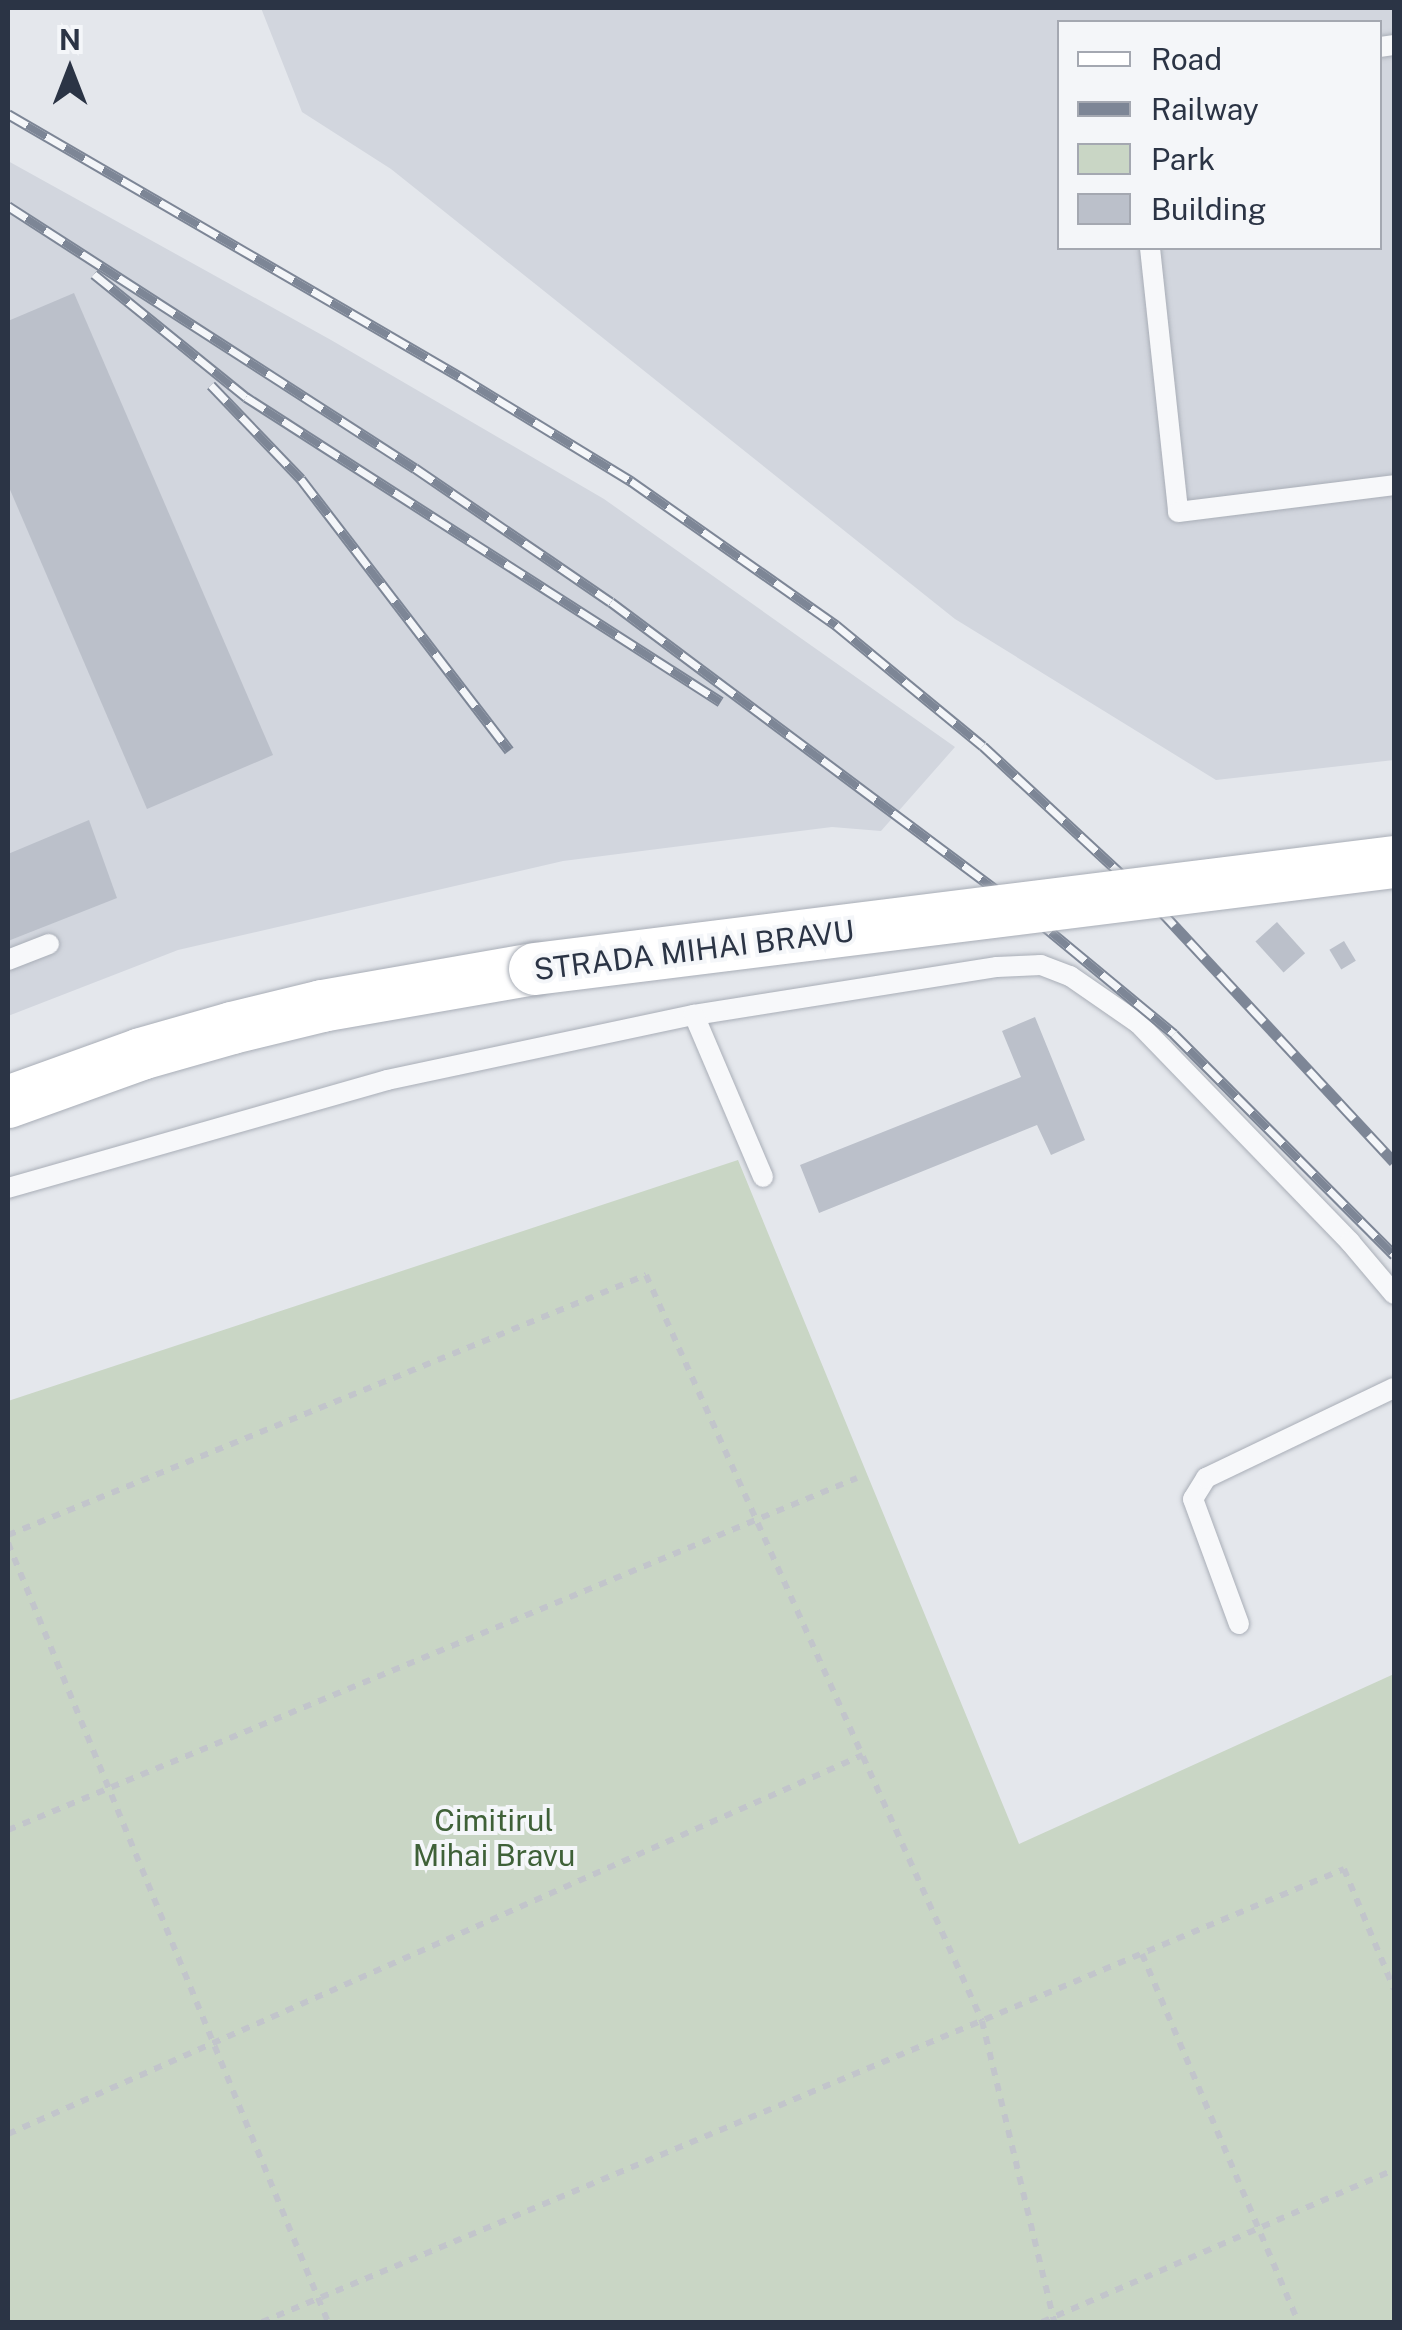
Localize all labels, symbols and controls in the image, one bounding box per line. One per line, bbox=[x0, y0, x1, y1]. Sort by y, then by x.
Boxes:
north arrow bbox=[20, 20, 120, 120]
legend bbox=[1057, 20, 1382, 250]
text: N bbox=[59, 23, 81, 56]
text: Road bbox=[1151, 41, 1222, 77]
text: Railway bbox=[1151, 91, 1259, 127]
text: Park bbox=[1151, 141, 1215, 177]
text: Building bbox=[1151, 191, 1266, 227]
street label: STRADA MIHAI BRAVU bbox=[532, 912, 856, 988]
park label: Cimitirul Mihai Bravu bbox=[413, 1802, 575, 1872]

